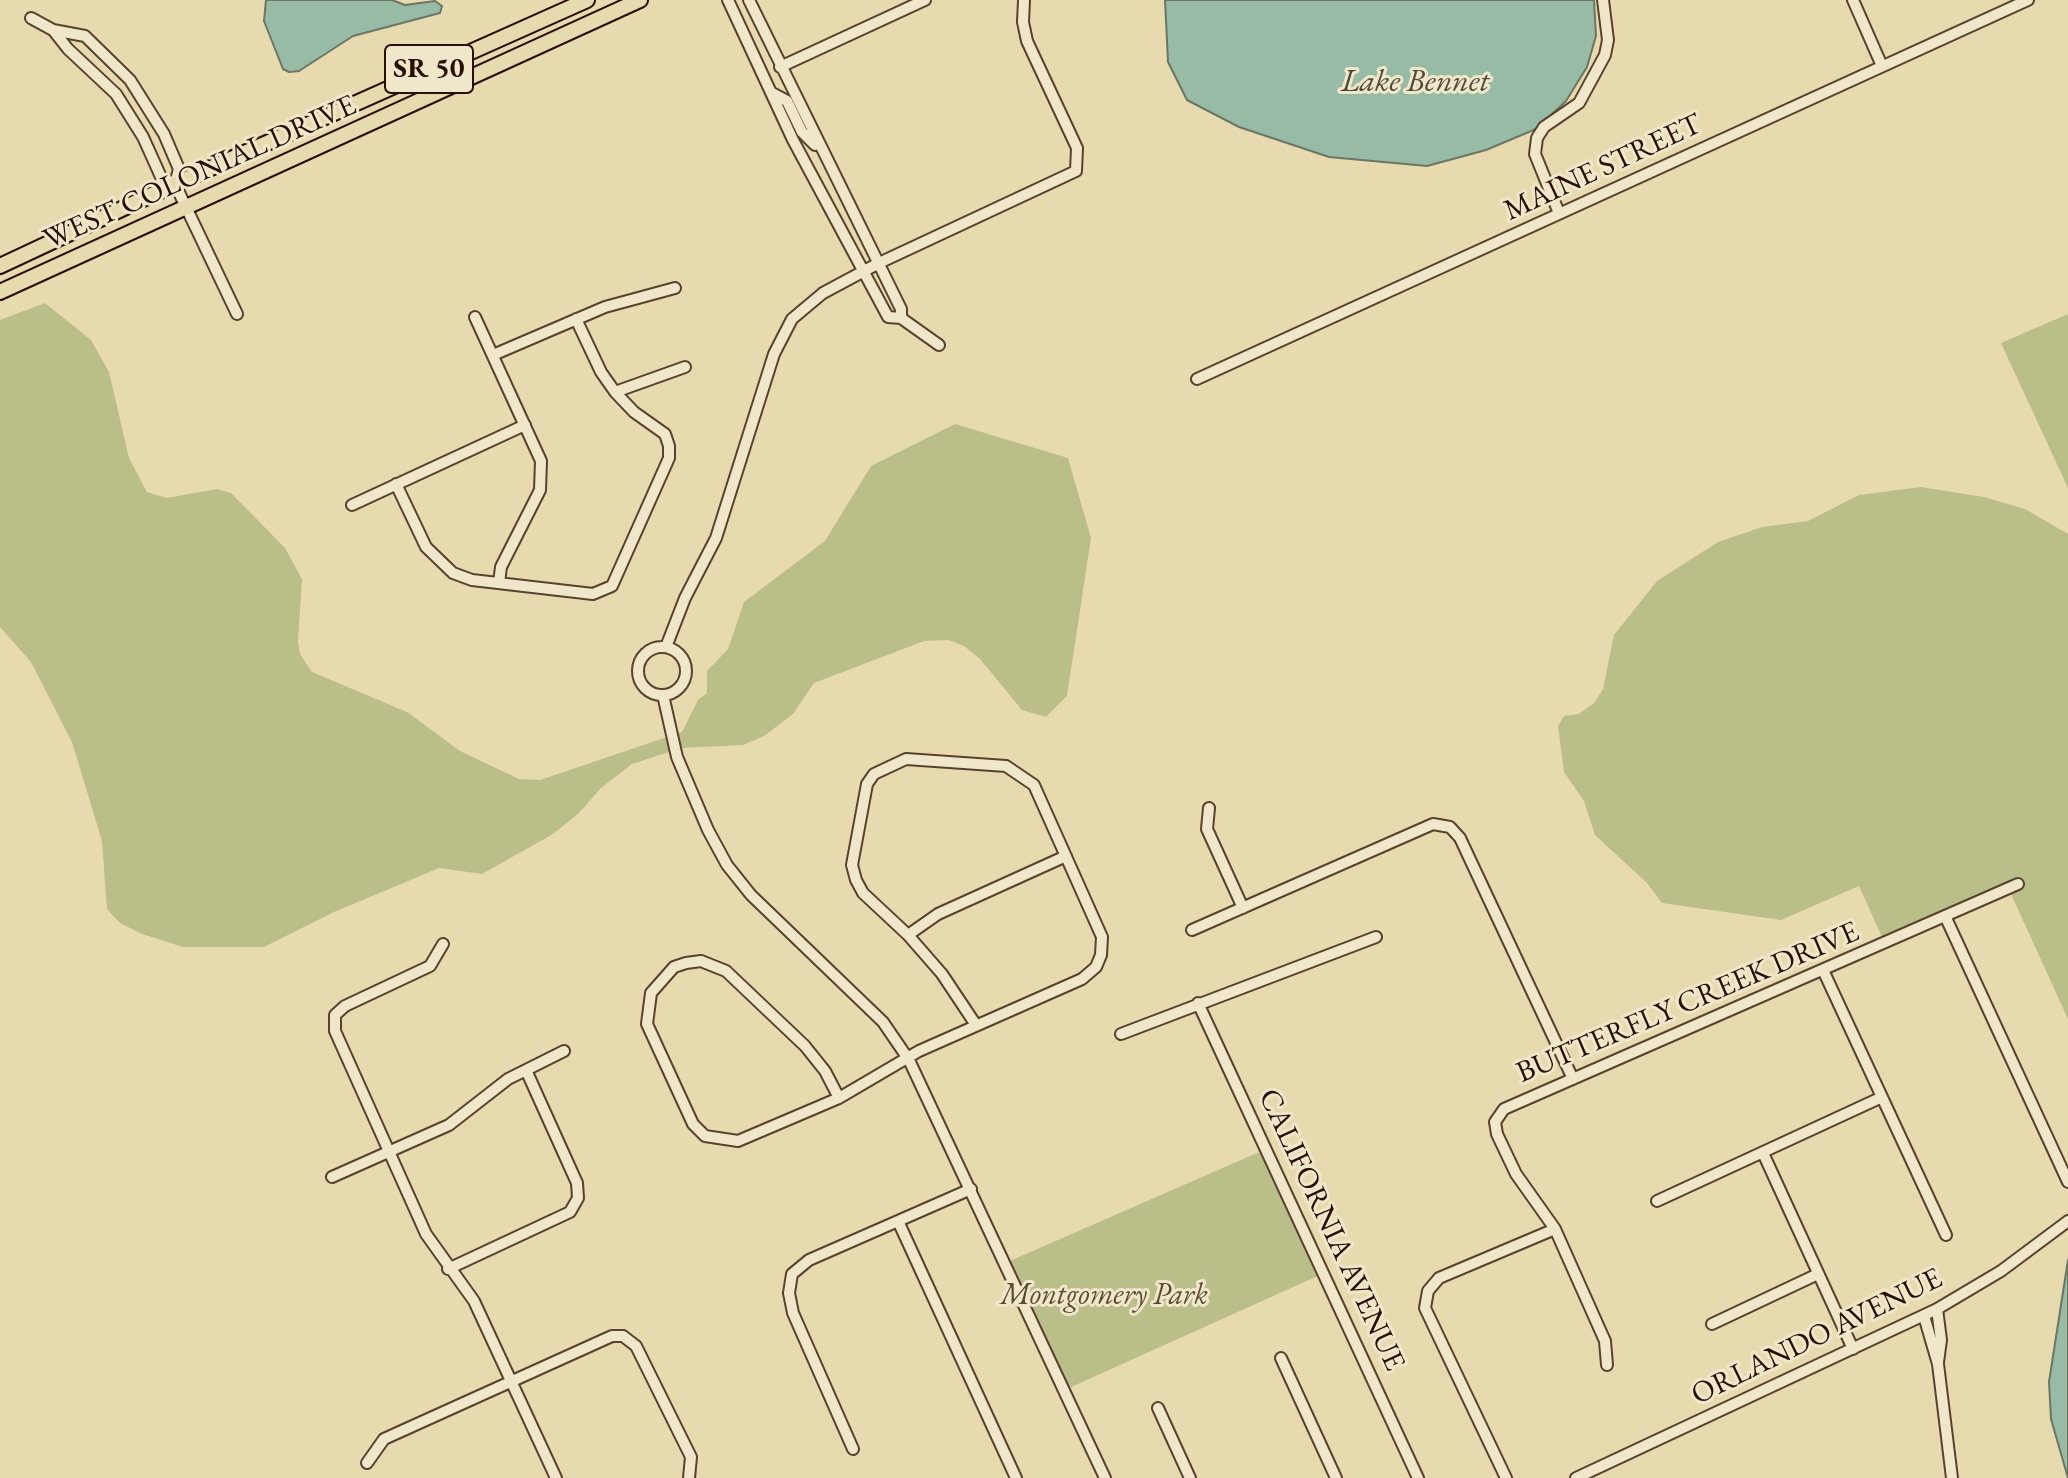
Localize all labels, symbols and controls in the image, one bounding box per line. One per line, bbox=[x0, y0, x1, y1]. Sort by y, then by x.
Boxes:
road number: SR 50 bbox=[385, 45, 473, 93]
water label: Lake Bennet bbox=[1341, 63, 1489, 101]
street label: WEST COLONIAL DRIVE bbox=[38, 88, 362, 258]
street label: MAINE STREET bbox=[1498, 106, 1708, 230]
street label: BUTTERFLY CREEK DRIVE bbox=[1511, 914, 1865, 1092]
street label: CALIFORNIA AVENUE bbox=[1250, 1083, 1412, 1377]
street label: ORLANDO AVENUE bbox=[1686, 1261, 1948, 1413]
park label: Montgomery Park bbox=[1000, 1278, 1208, 1314]

